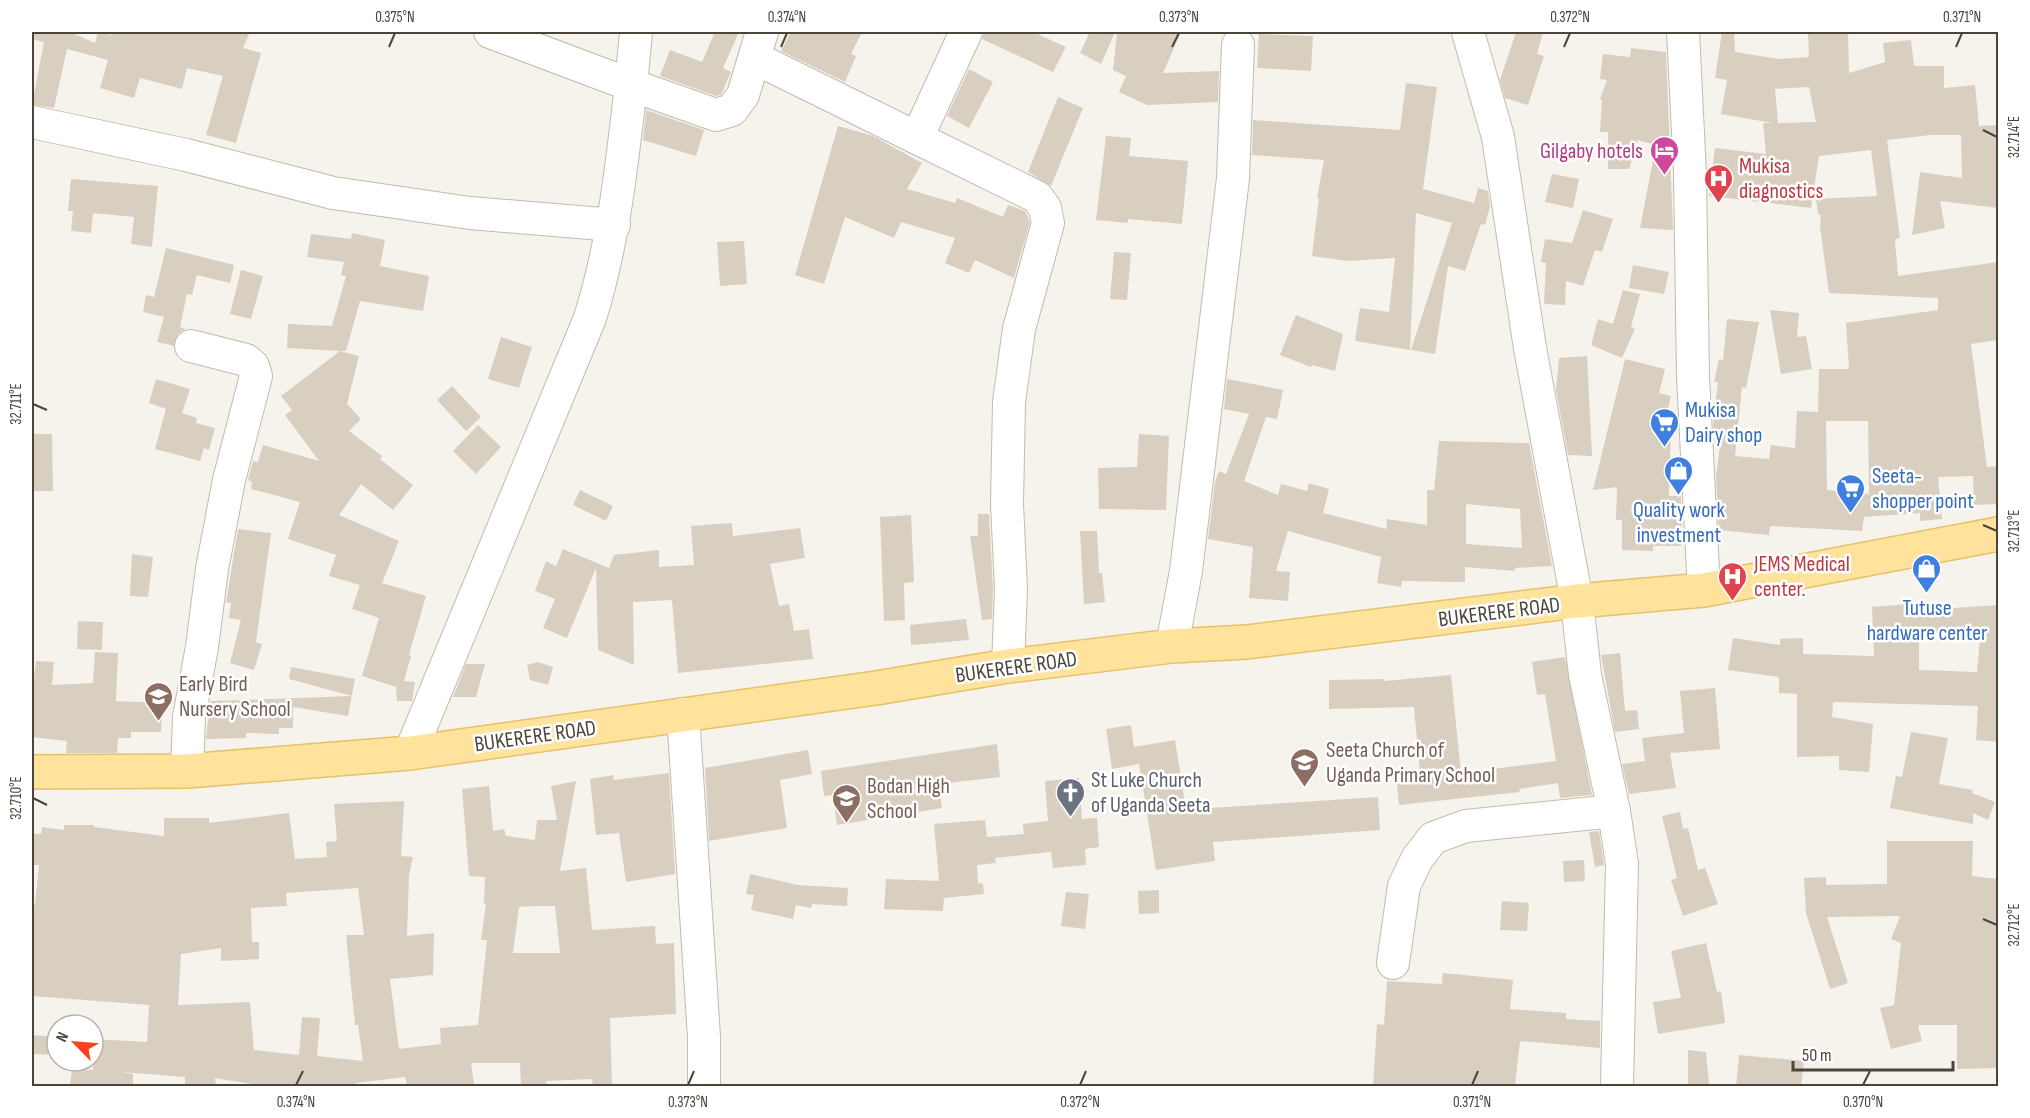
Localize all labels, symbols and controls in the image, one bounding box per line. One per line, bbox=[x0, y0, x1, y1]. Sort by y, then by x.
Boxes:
text: 0.375°N bbox=[375, 8, 415, 27]
text: 0.374°N bbox=[768, 8, 806, 27]
text: 0.373°N bbox=[1159, 8, 1199, 27]
text: 0.372°N bbox=[1550, 8, 1590, 27]
text: 0.371°N bbox=[1943, 8, 1981, 27]
text: 32.714°E bbox=[2005, 116, 2024, 158]
hotel icon: Gilgaby hotels bbox=[1648, 134, 1680, 176]
place label: Gilgaby hotels bbox=[1540, 138, 1643, 165]
place label: Mukisa diagnostics bbox=[1739, 153, 1824, 205]
hospital icon: Mukisa diagnostics bbox=[1702, 162, 1734, 204]
text: 32.711°E bbox=[7, 383, 26, 425]
place label: Mukisa Dairy shop bbox=[1685, 397, 1762, 449]
supermarket icon: Mukisa Dairy shop bbox=[1648, 406, 1680, 448]
shop icon: Quality work investment bbox=[1663, 454, 1695, 496]
place label: Seeta- shopper point bbox=[1872, 463, 1974, 515]
supermarket icon: Seeta- shopper point bbox=[1835, 472, 1867, 514]
place label: Quality work investment bbox=[1633, 497, 1726, 549]
text: 32.713°E bbox=[2005, 509, 2024, 553]
place label: JEMS Medical center. bbox=[1753, 551, 1850, 603]
shop icon: Tutuse hardware center bbox=[1911, 552, 1943, 594]
hospital icon: JEMS Medical center. bbox=[1717, 560, 1749, 602]
street label: BUKERERE ROAD bbox=[1437, 592, 1562, 633]
place label: Tutuse hardware center bbox=[1867, 595, 1987, 647]
street label: BUKERERE ROAD bbox=[954, 646, 1079, 689]
place label: Early Bird Nursery School bbox=[179, 671, 291, 723]
school or university icon: Early Bird Nursery School bbox=[142, 680, 174, 722]
street label: BUKERERE ROAD bbox=[473, 715, 598, 758]
place label: Seeta Church of Uganda Primary School bbox=[1326, 737, 1495, 789]
school or university icon: Seeta Church of Uganda Primary School bbox=[1289, 746, 1321, 788]
place label: St Luke Church of Uganda Seeta bbox=[1091, 767, 1210, 819]
place label: Bodan High School bbox=[867, 773, 950, 825]
text: 32.710°E bbox=[7, 776, 26, 820]
church icon: St Luke Church of Uganda Seeta bbox=[1054, 776, 1086, 818]
school or university icon: Bodan High School bbox=[830, 782, 862, 824]
text: 32.712°E bbox=[2005, 903, 2024, 947]
north arrow bbox=[45, 1013, 105, 1073]
text: N bbox=[52, 1029, 73, 1045]
scale bar bbox=[1793, 1034, 1954, 1072]
text: 50 m bbox=[1802, 1045, 1832, 1066]
text: 0.374°N bbox=[277, 1093, 315, 1112]
text: 0.373°N bbox=[668, 1093, 708, 1112]
text: 0.372°N bbox=[1060, 1093, 1100, 1112]
text: 0.371°N bbox=[1453, 1093, 1491, 1112]
text: 0.370°N bbox=[1843, 1093, 1883, 1112]

